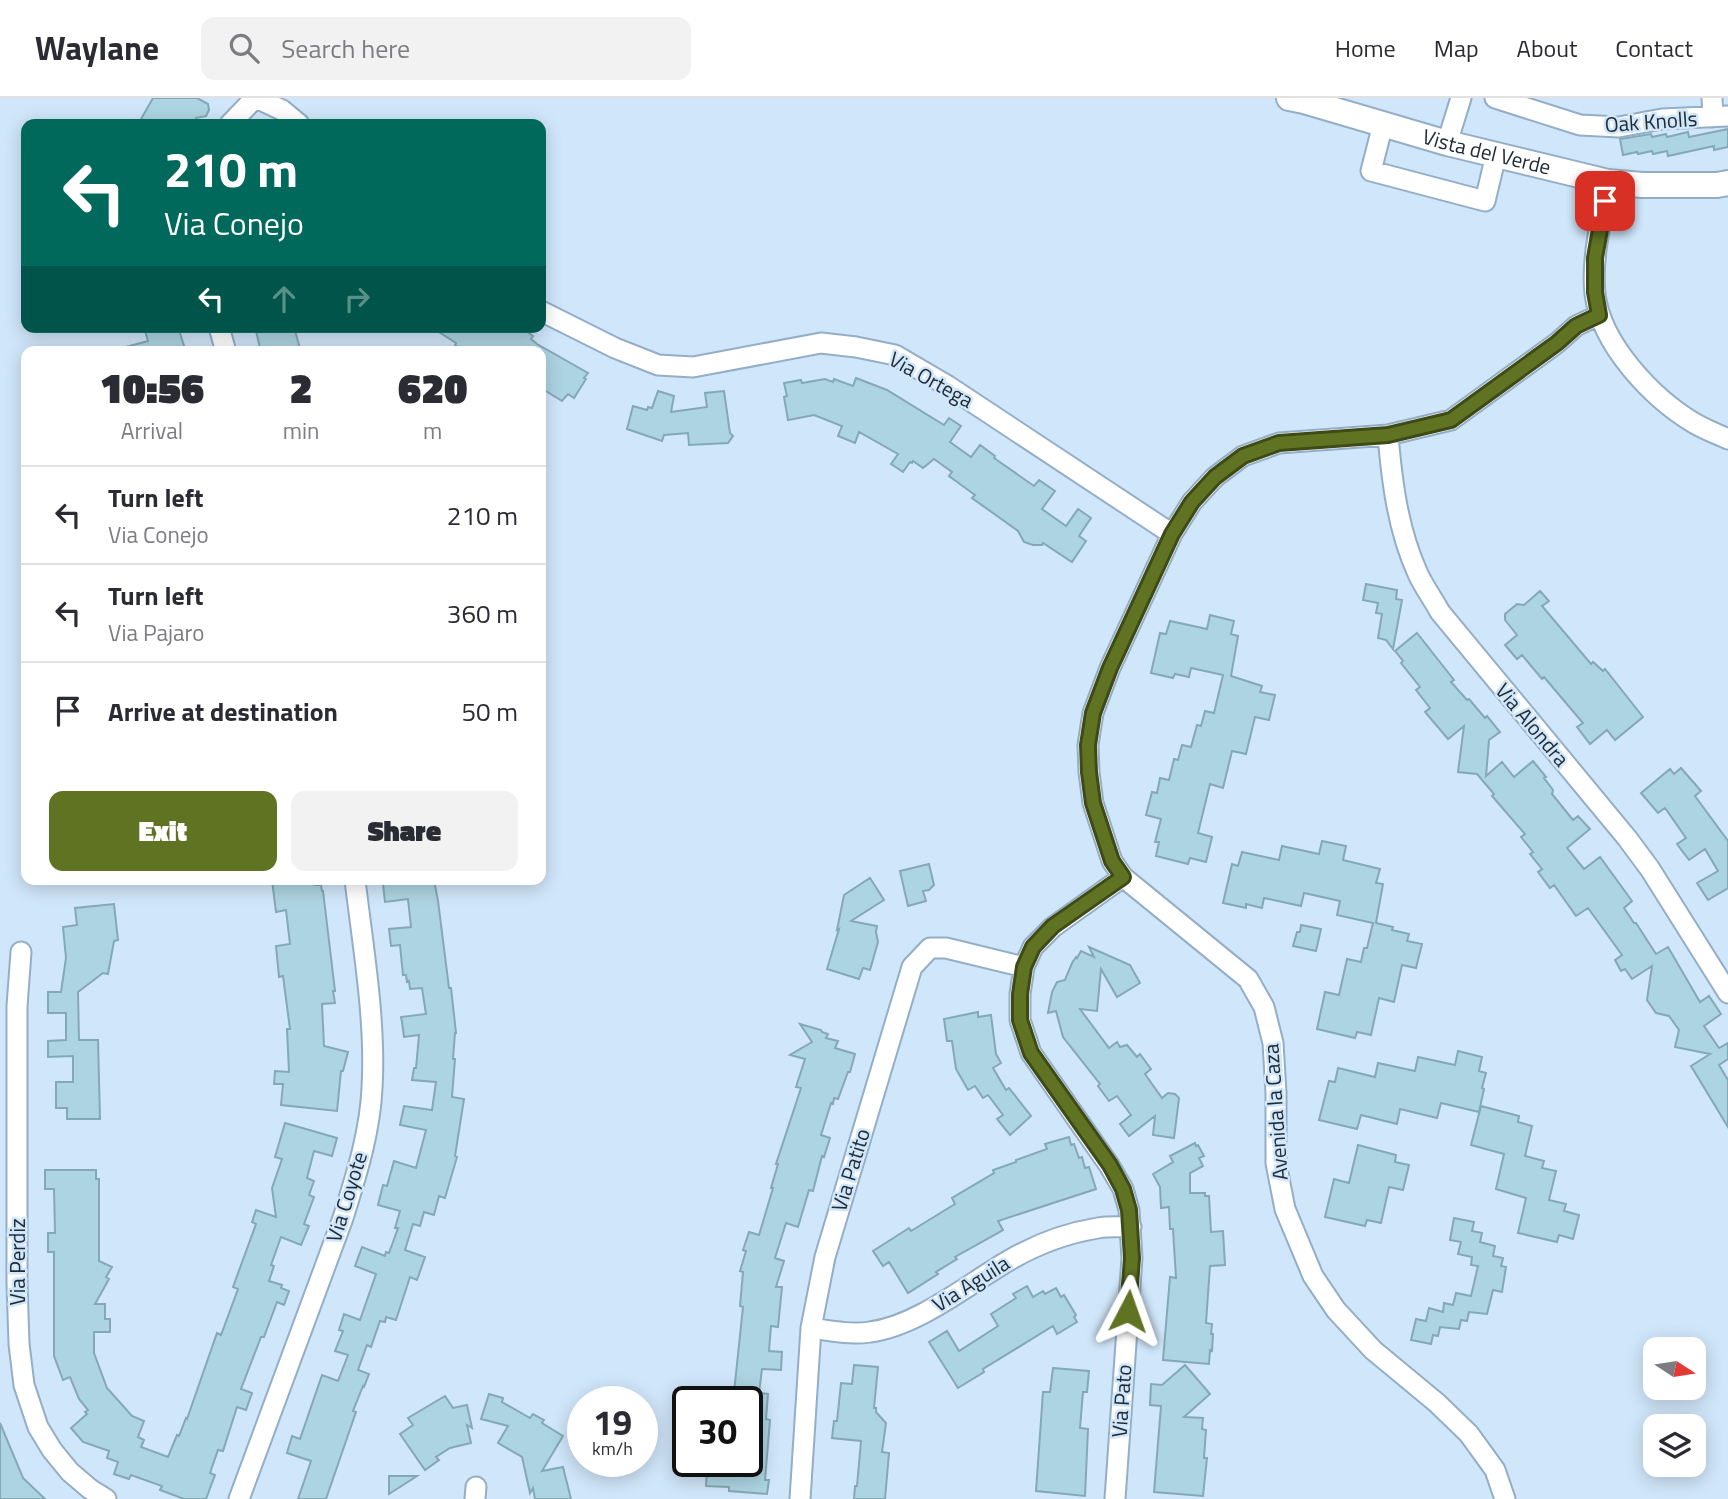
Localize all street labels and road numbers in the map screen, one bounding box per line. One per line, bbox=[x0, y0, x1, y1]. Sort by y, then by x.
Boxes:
street label: Oak Knolls bbox=[1604, 102, 1698, 140]
street label: Vista del Verde bbox=[1419, 120, 1554, 183]
street label: Via Ortega bbox=[883, 343, 980, 416]
street label: Via Alondra bbox=[1488, 676, 1578, 774]
street label: Avenida la Caza bbox=[1254, 1042, 1296, 1181]
street label: Via Patito bbox=[822, 1124, 878, 1215]
street label: Via Coyote bbox=[317, 1148, 375, 1246]
street label: Via Perdiz bbox=[1, 1218, 33, 1306]
street label: Via Aguila bbox=[925, 1246, 1016, 1320]
street label: Via Pato bbox=[1102, 1363, 1140, 1439]

